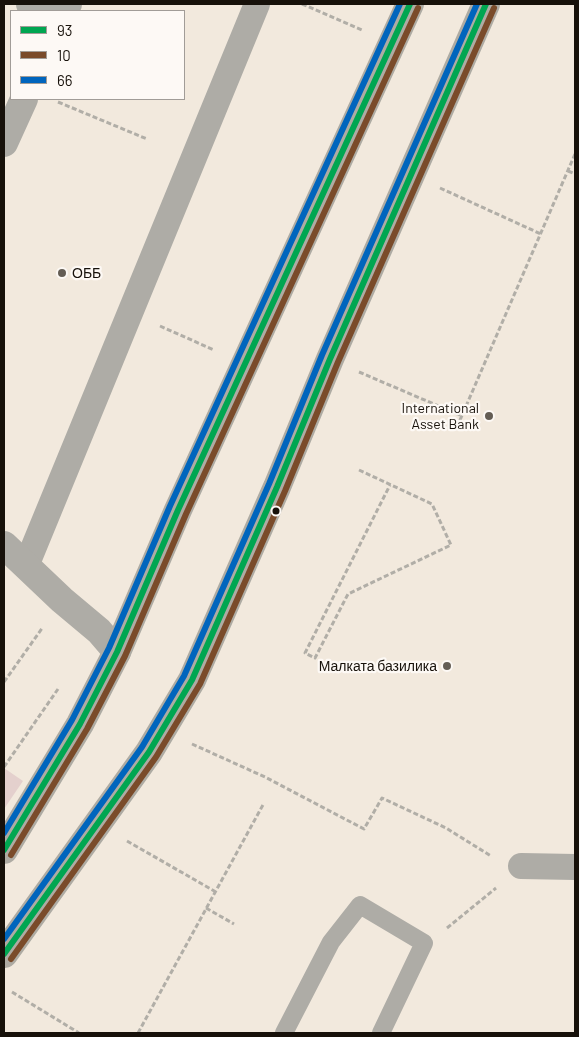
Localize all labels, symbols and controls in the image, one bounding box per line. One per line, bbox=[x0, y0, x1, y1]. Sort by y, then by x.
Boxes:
legend bbox=[10, 10, 185, 100]
text: 93 bbox=[57, 21, 73, 39]
text: 10 bbox=[57, 46, 71, 64]
text: 66 bbox=[57, 71, 72, 89]
place label: ОББ bbox=[72, 265, 101, 281]
marker: ОББ bbox=[56, 267, 68, 279]
place label: International Asset Bank bbox=[402, 400, 479, 432]
marker: International Asset Bank bbox=[483, 410, 495, 422]
unlabelled marker bbox=[271, 506, 281, 516]
place label: Малката базилика bbox=[319, 658, 437, 674]
marker: Малката базилика bbox=[441, 660, 453, 672]

